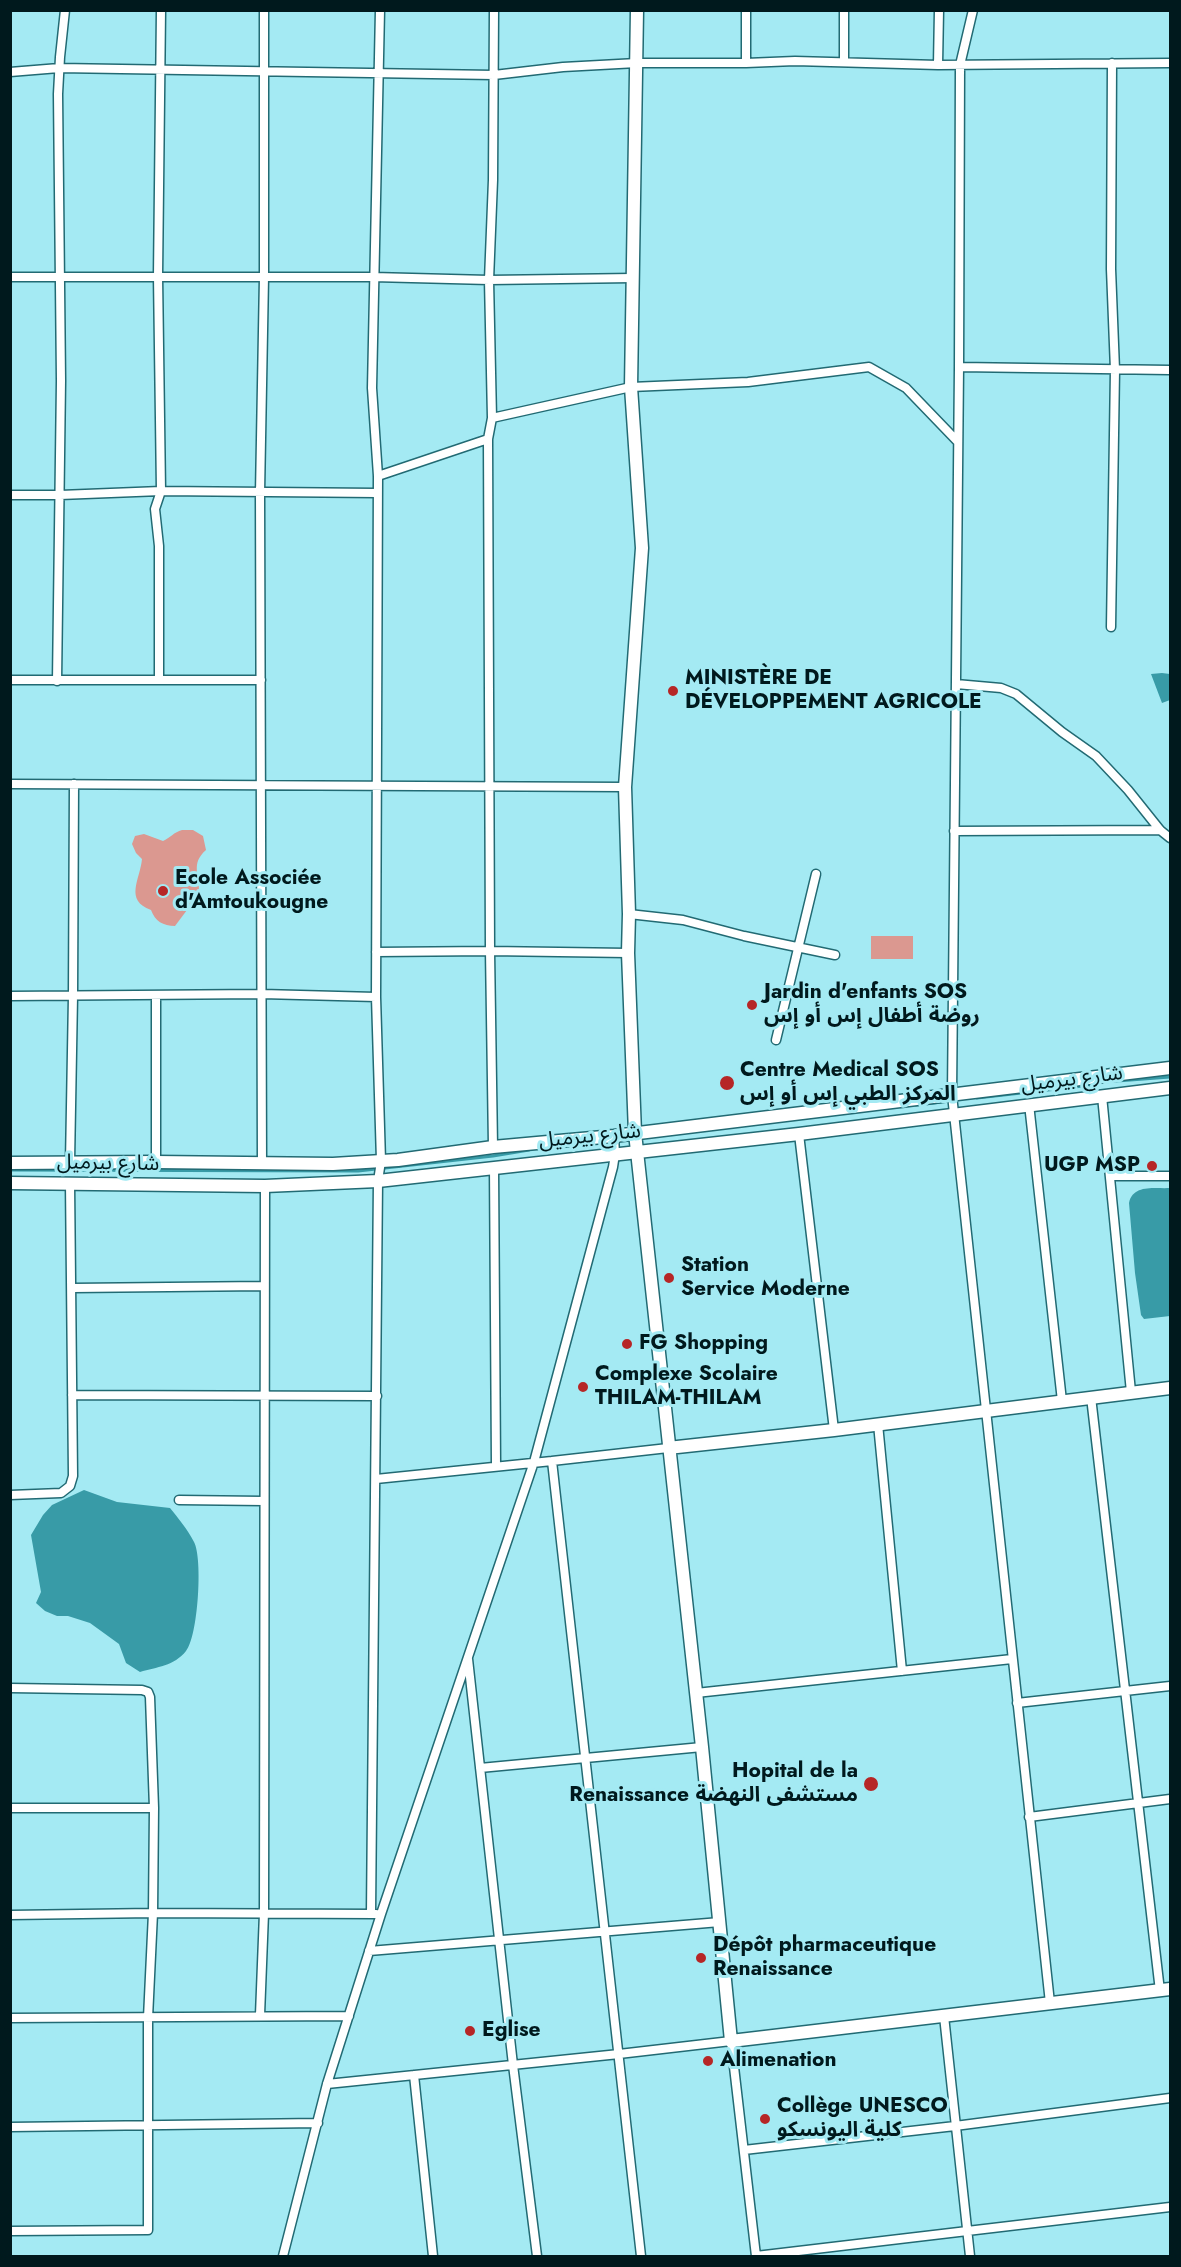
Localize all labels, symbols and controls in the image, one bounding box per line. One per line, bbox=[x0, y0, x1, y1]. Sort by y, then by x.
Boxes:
place label: MINISTÈRE DE DÉVELOPPEMENT AGRICOLE bbox=[685, 666, 982, 716]
marker: MINISTÈRE DE DÉVELOPPEMENT AGRICOLE bbox=[666, 684, 680, 698]
place label: Ecole Associée d'Amtoukougne bbox=[175, 866, 328, 916]
marker: Ecole Associée d'Amtoukougne bbox=[156, 884, 170, 898]
place label: Jardin d'enfants SOS روضة أطفال إس أو إس bbox=[764, 980, 980, 1030]
marker: Jardin d'enfants SOS روضة أطفال إس أو إس bbox=[745, 998, 759, 1012]
place label: Centre Medical SOS المركز الطبي إس أو إس bbox=[740, 1058, 956, 1108]
street label: شارع بيرميل bbox=[1020, 1061, 1124, 1099]
marker: Centre Medical SOS المركز الطبي إس أو إس bbox=[718, 1074, 736, 1092]
street label: شارع بيرميل bbox=[538, 1119, 642, 1155]
street label: شارع بيرميل bbox=[57, 1151, 159, 1177]
place label: UGP MSP bbox=[1044, 1153, 1140, 1179]
marker: UGP MSP bbox=[1145, 1159, 1159, 1173]
place label: Station Service Moderne bbox=[681, 1253, 850, 1303]
marker: Station Service Moderne bbox=[662, 1271, 676, 1285]
place label: FG Shopping bbox=[639, 1331, 768, 1357]
marker: FG Shopping bbox=[620, 1337, 634, 1351]
place label: Complexe Scolaire THILAM-THILAM bbox=[595, 1362, 778, 1412]
marker: Complexe Scolaire THILAM-THILAM bbox=[576, 1380, 590, 1394]
place label: Hopital de la Renaissance مستشفى النهضة bbox=[569, 1759, 858, 1809]
marker: Hopital de la Renaissance مستشفى النهضة bbox=[862, 1775, 880, 1793]
place label: Dépôt pharmaceutique Renaissance bbox=[713, 1933, 936, 1983]
marker: Dépôt pharmaceutique Renaissance bbox=[694, 1951, 708, 1965]
place label: Eglise bbox=[482, 2018, 541, 2044]
marker: Eglise bbox=[463, 2024, 477, 2038]
place label: Alimenation bbox=[720, 2048, 836, 2074]
marker: Alimenation bbox=[701, 2054, 715, 2068]
place label: Collège UNESCO كلية اليونسكو bbox=[777, 2094, 948, 2144]
marker: Collège UNESCO كلية اليونسكو bbox=[758, 2112, 772, 2126]

